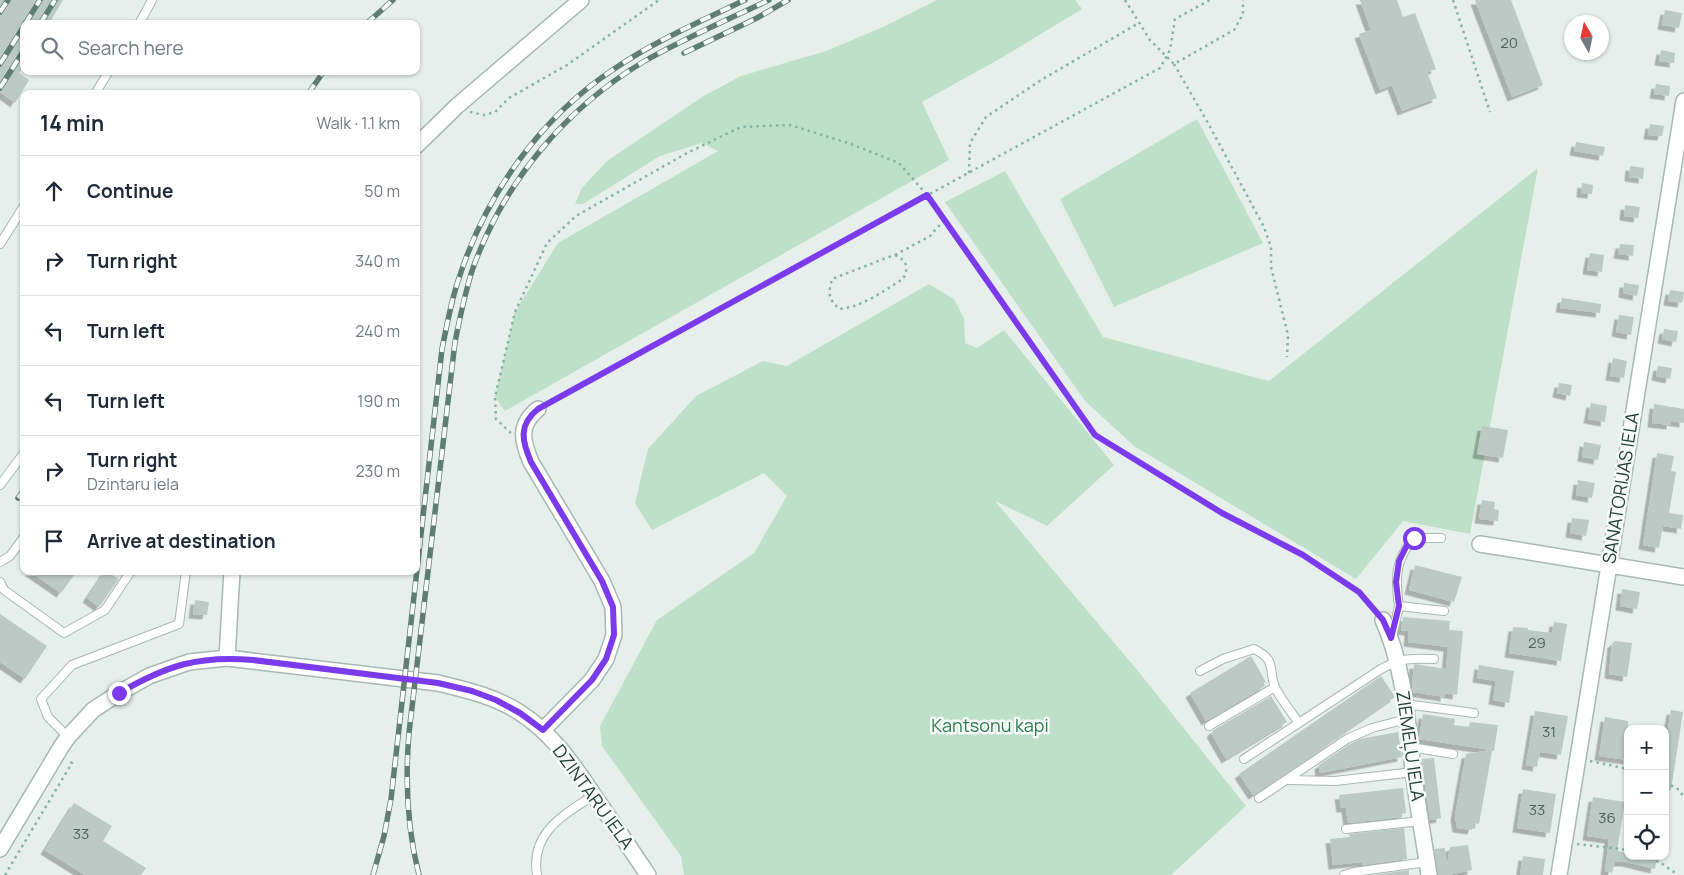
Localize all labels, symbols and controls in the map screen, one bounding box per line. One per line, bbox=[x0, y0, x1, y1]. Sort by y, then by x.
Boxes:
north arrow bbox=[1564, 15, 1609, 60]
search box bbox=[20, 20, 420, 75]
house number: 20 bbox=[1500, 32, 1518, 53]
icon: search bbox=[38, 34, 66, 62]
text: Search here bbox=[78, 35, 184, 61]
text: 14 min bbox=[40, 109, 104, 137]
text: Walk · 1.1 km bbox=[316, 112, 400, 134]
icon: ahead bbox=[40, 177, 68, 205]
text: Continue bbox=[87, 178, 173, 204]
text: 50 m bbox=[364, 180, 400, 202]
icon: right bbox=[40, 247, 68, 275]
text: Turn right bbox=[87, 248, 177, 274]
text: 340 m bbox=[355, 250, 400, 272]
icon: left bbox=[40, 317, 68, 345]
text: Turn left bbox=[87, 318, 165, 344]
text: 240 m bbox=[355, 320, 400, 342]
icon: left bbox=[40, 387, 68, 415]
text: Turn left bbox=[87, 388, 165, 414]
text: 190 m bbox=[357, 390, 400, 412]
street label: SANATORIJAS IELA bbox=[1596, 410, 1644, 565]
text: Turn right bbox=[87, 447, 177, 473]
icon: right bbox=[40, 457, 68, 485]
text: 230 m bbox=[356, 460, 400, 482]
text: Dzintaru iela bbox=[87, 473, 179, 495]
icon: arrive bbox=[40, 527, 68, 555]
route start bbox=[1403, 527, 1426, 550]
text: Arrive at destination bbox=[87, 528, 276, 554]
house number: 29 bbox=[1528, 632, 1546, 653]
route end bbox=[108, 682, 131, 705]
street label: ZIEMEĻU IELA bbox=[1391, 689, 1431, 803]
park label: Kantsonu kapi bbox=[931, 713, 1049, 737]
house number: 31 bbox=[1542, 721, 1556, 742]
map controls bbox=[1624, 725, 1669, 860]
button: + bbox=[1624, 725, 1669, 770]
street label: DZINTARU IELA bbox=[548, 739, 640, 854]
button: − bbox=[1624, 770, 1669, 815]
house number: 33 bbox=[1529, 799, 1545, 820]
house number: 36 bbox=[1598, 807, 1616, 828]
button: locate bbox=[1624, 815, 1669, 860]
house number: 33 bbox=[73, 823, 89, 844]

